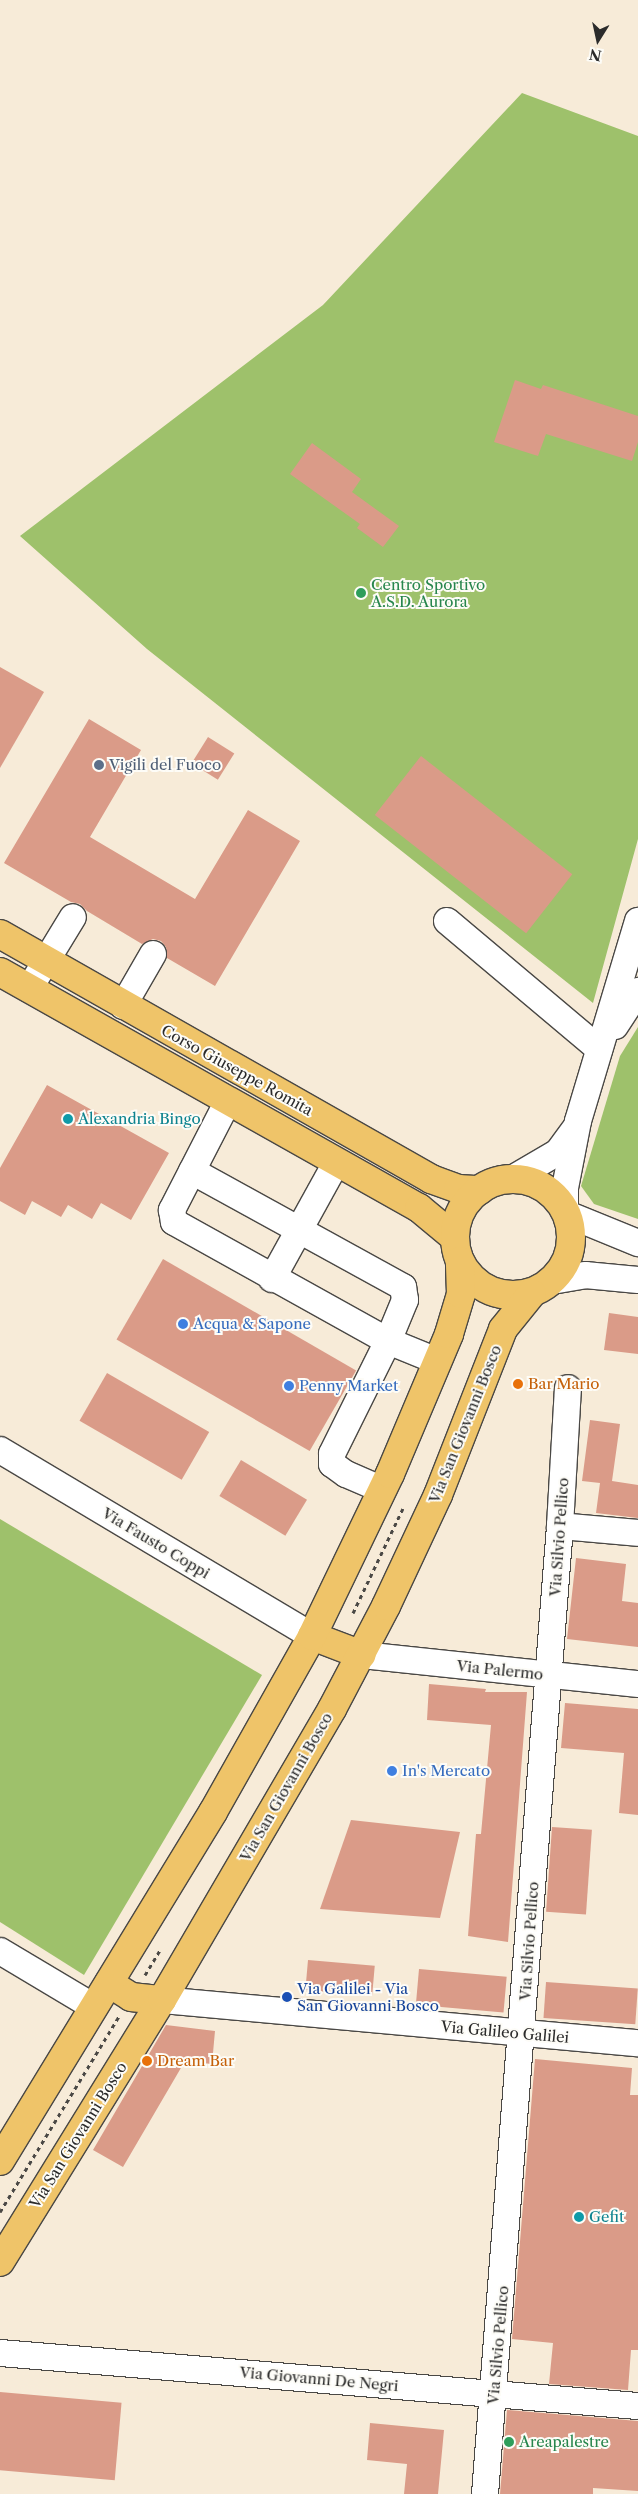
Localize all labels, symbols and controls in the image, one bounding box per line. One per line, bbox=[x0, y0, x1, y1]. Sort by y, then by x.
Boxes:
north arrow bbox=[573, 15, 623, 65]
text: N bbox=[588, 45, 603, 65]
place label: Centro Sportivo A.S.D. Aurora bbox=[371, 575, 485, 610]
marker: Centro Sportivo A.S.D. Aurora bbox=[355, 587, 367, 599]
place label: Vigili del Fuoco bbox=[109, 756, 221, 774]
marker: Vigili del Fuoco bbox=[93, 759, 105, 771]
street label: Corso Giuseppe Romita bbox=[158, 1021, 316, 1119]
place label: Alexandria Bingo bbox=[78, 1110, 201, 1128]
marker: Alexandria Bingo bbox=[62, 1113, 74, 1125]
place label: Acqua & Sapone bbox=[193, 1315, 311, 1333]
marker: Acqua & Sapone bbox=[177, 1318, 189, 1330]
street label: Via San Giovanni Bosco bbox=[425, 1342, 505, 1506]
place label: Bar Mario bbox=[528, 1375, 600, 1393]
place label: Penny Market bbox=[299, 1377, 399, 1395]
marker: Bar Mario bbox=[512, 1378, 524, 1390]
marker: Penny Market bbox=[283, 1380, 295, 1392]
street label: Via Silvio Pellico bbox=[546, 1477, 572, 1597]
street label: Via Fausto Coppi bbox=[99, 1504, 213, 1582]
street label: Via Palermo bbox=[456, 1656, 544, 1684]
street label: Via San Giovanni Bosco bbox=[236, 1709, 336, 1865]
place label: In's Mercato bbox=[402, 1762, 490, 1780]
marker: In's Mercato bbox=[386, 1765, 398, 1777]
street label: Via Silvio Pellico bbox=[516, 1881, 542, 2001]
place label: Via Galilei - Via San Giovanni Bosco bbox=[297, 1979, 439, 2014]
marker: Via Galilei - Via San Giovanni Bosco bbox=[281, 1991, 293, 2003]
street label: Via Galileo Galilei bbox=[440, 2017, 570, 2047]
place label: Dream Bar bbox=[157, 2052, 234, 2070]
marker: Dream Bar bbox=[141, 2055, 153, 2067]
street label: Via San Giovanni Bosco bbox=[26, 2059, 130, 2211]
place label: Gefit bbox=[589, 2208, 624, 2226]
marker: Gefit bbox=[573, 2211, 585, 2223]
street label: Via Silvio Pellico bbox=[484, 2285, 512, 2405]
street label: Via Giovanni De Negri bbox=[239, 2363, 399, 2395]
place label: Areapalestre bbox=[519, 2433, 609, 2451]
marker: Areapalestre bbox=[503, 2436, 515, 2448]

